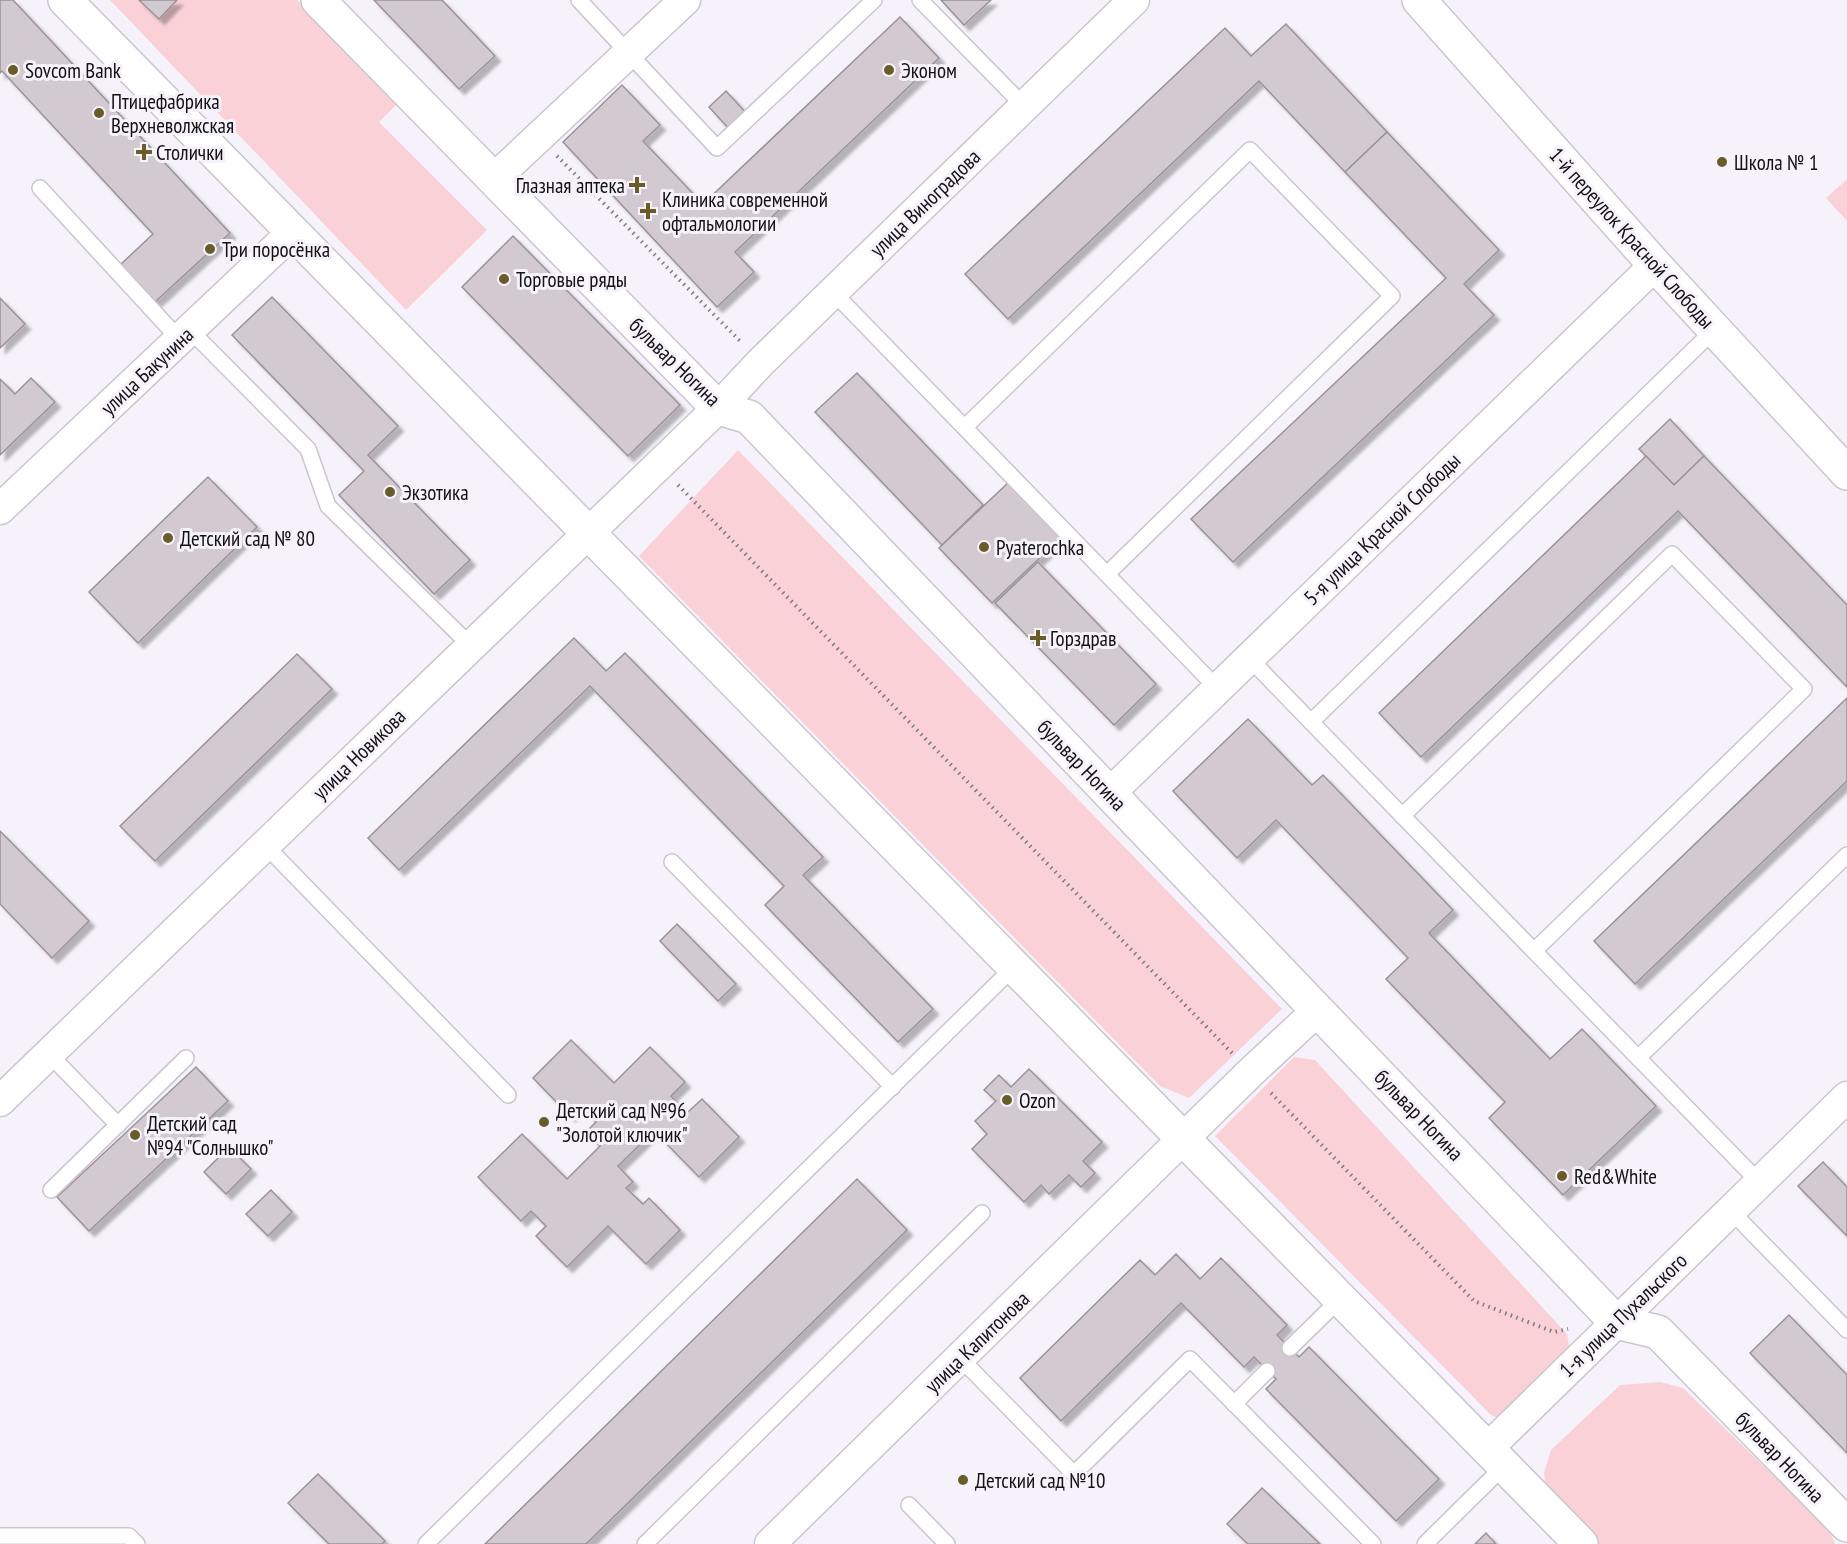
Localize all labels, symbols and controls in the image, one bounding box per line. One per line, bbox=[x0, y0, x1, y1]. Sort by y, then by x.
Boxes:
place label: Sovcom Bank bbox=[25, 57, 121, 84]
place label: Эконом bbox=[901, 57, 957, 84]
marker: Sovcom Bank bbox=[6, 63, 20, 77]
marker: Эконом bbox=[882, 63, 896, 77]
place label: Птицефабрика Верхневолжская bbox=[111, 88, 234, 139]
marker: Птицефабрика Верхневолжская bbox=[92, 106, 106, 120]
place label: Столички bbox=[156, 139, 224, 166]
street label: 1-й переулок Красной Слободы bbox=[1543, 142, 1721, 334]
street label: улица Виноградова bbox=[864, 143, 986, 263]
marker: Столички bbox=[137, 145, 151, 159]
place label: Школа № 1 bbox=[1734, 149, 1818, 176]
marker: Школа № 1 bbox=[1715, 155, 1729, 169]
place label: Глазная аптека bbox=[516, 172, 625, 199]
marker: Глазная аптека bbox=[630, 178, 644, 192]
place label: Клиника современной офтальмологии bbox=[662, 186, 828, 237]
marker: Клиника современной офтальмологии bbox=[639, 202, 657, 220]
place label: Три поросёнка bbox=[222, 236, 330, 263]
marker: Три поросёнка bbox=[203, 242, 217, 256]
place label: Торговые ряды bbox=[516, 266, 627, 293]
marker: Торговые ряды bbox=[497, 272, 511, 286]
street label: бульвар Ногина bbox=[624, 312, 726, 412]
street label: улица Бакунина bbox=[95, 321, 199, 421]
street label: 5-я улица Красной Слободы bbox=[1298, 447, 1466, 611]
place label: Экзотика bbox=[402, 479, 469, 506]
marker: Экзотика bbox=[383, 485, 397, 499]
place label: Детский сад № 80 bbox=[180, 525, 315, 552]
marker: Детский сад № 80 bbox=[161, 531, 175, 545]
place label: Pyaterochka bbox=[996, 534, 1084, 561]
marker: Pyaterochka bbox=[977, 540, 991, 554]
place label: Горздрав bbox=[1050, 625, 1116, 652]
marker: Горздрав bbox=[1031, 631, 1045, 645]
street label: улица Новикова bbox=[307, 703, 411, 805]
street label: бульвар Ногина bbox=[1032, 714, 1132, 816]
street label: бульвар Ногина bbox=[1369, 1064, 1469, 1166]
place label: Ozon bbox=[1019, 1087, 1056, 1114]
marker: Ozon bbox=[1000, 1093, 1014, 1107]
place label: Детский сад №96 "Золотой ключик" bbox=[556, 1097, 688, 1148]
place label: Детский сад №94 "Солнышко" bbox=[147, 1110, 273, 1161]
marker: Детский сад №96 "Золотой ключик" bbox=[537, 1115, 551, 1129]
marker: Детский сад №94 "Солнышко" bbox=[128, 1128, 142, 1142]
place label: Red&White bbox=[1574, 1163, 1657, 1190]
marker: Red&White bbox=[1555, 1169, 1569, 1183]
street label: 1-я улица Пухальского bbox=[1553, 1247, 1693, 1383]
street label: улица Капитонова bbox=[919, 1285, 1035, 1399]
street label: бульвар Ногина bbox=[1730, 1406, 1830, 1508]
place label: Детский сад №10 bbox=[975, 1467, 1105, 1494]
marker: Детский сад №10 bbox=[956, 1473, 970, 1487]

